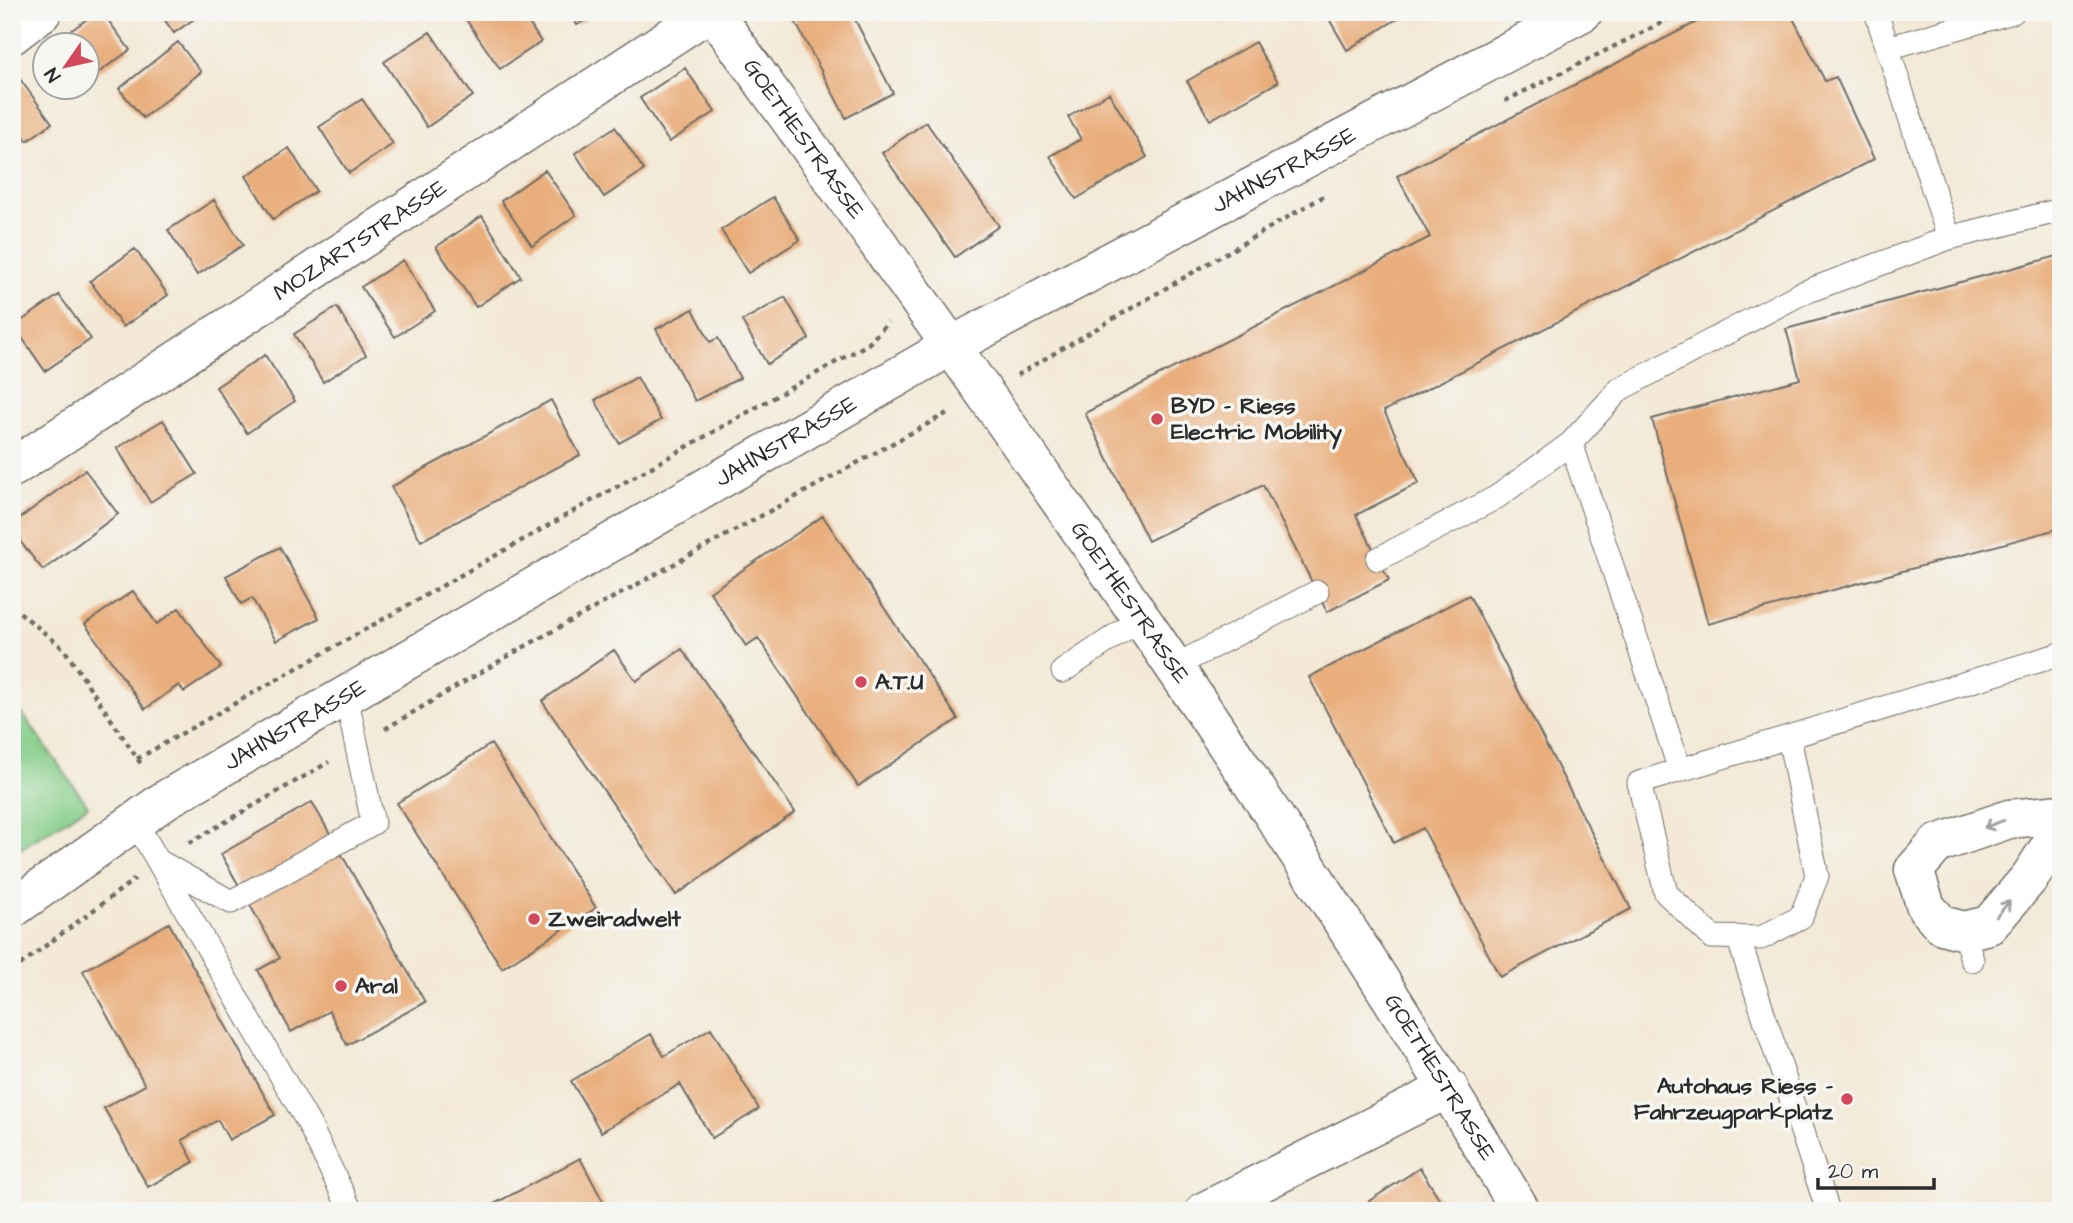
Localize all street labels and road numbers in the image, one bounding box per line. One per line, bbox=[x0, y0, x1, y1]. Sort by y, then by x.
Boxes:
street label: GOETHESTRASSE bbox=[735, 52, 872, 226]
street label: JAHNSTRASSE bbox=[1206, 119, 1362, 221]
street label: MOZARTSTRASSE bbox=[267, 172, 453, 309]
street label: JAHNSTRASSE bbox=[709, 388, 863, 495]
street label: GOETHESTRASSE bbox=[1063, 515, 1197, 690]
street label: JAHNSTRASSE bbox=[218, 671, 372, 778]
street label: GOETHESTRASSE bbox=[1377, 988, 1504, 1167]

